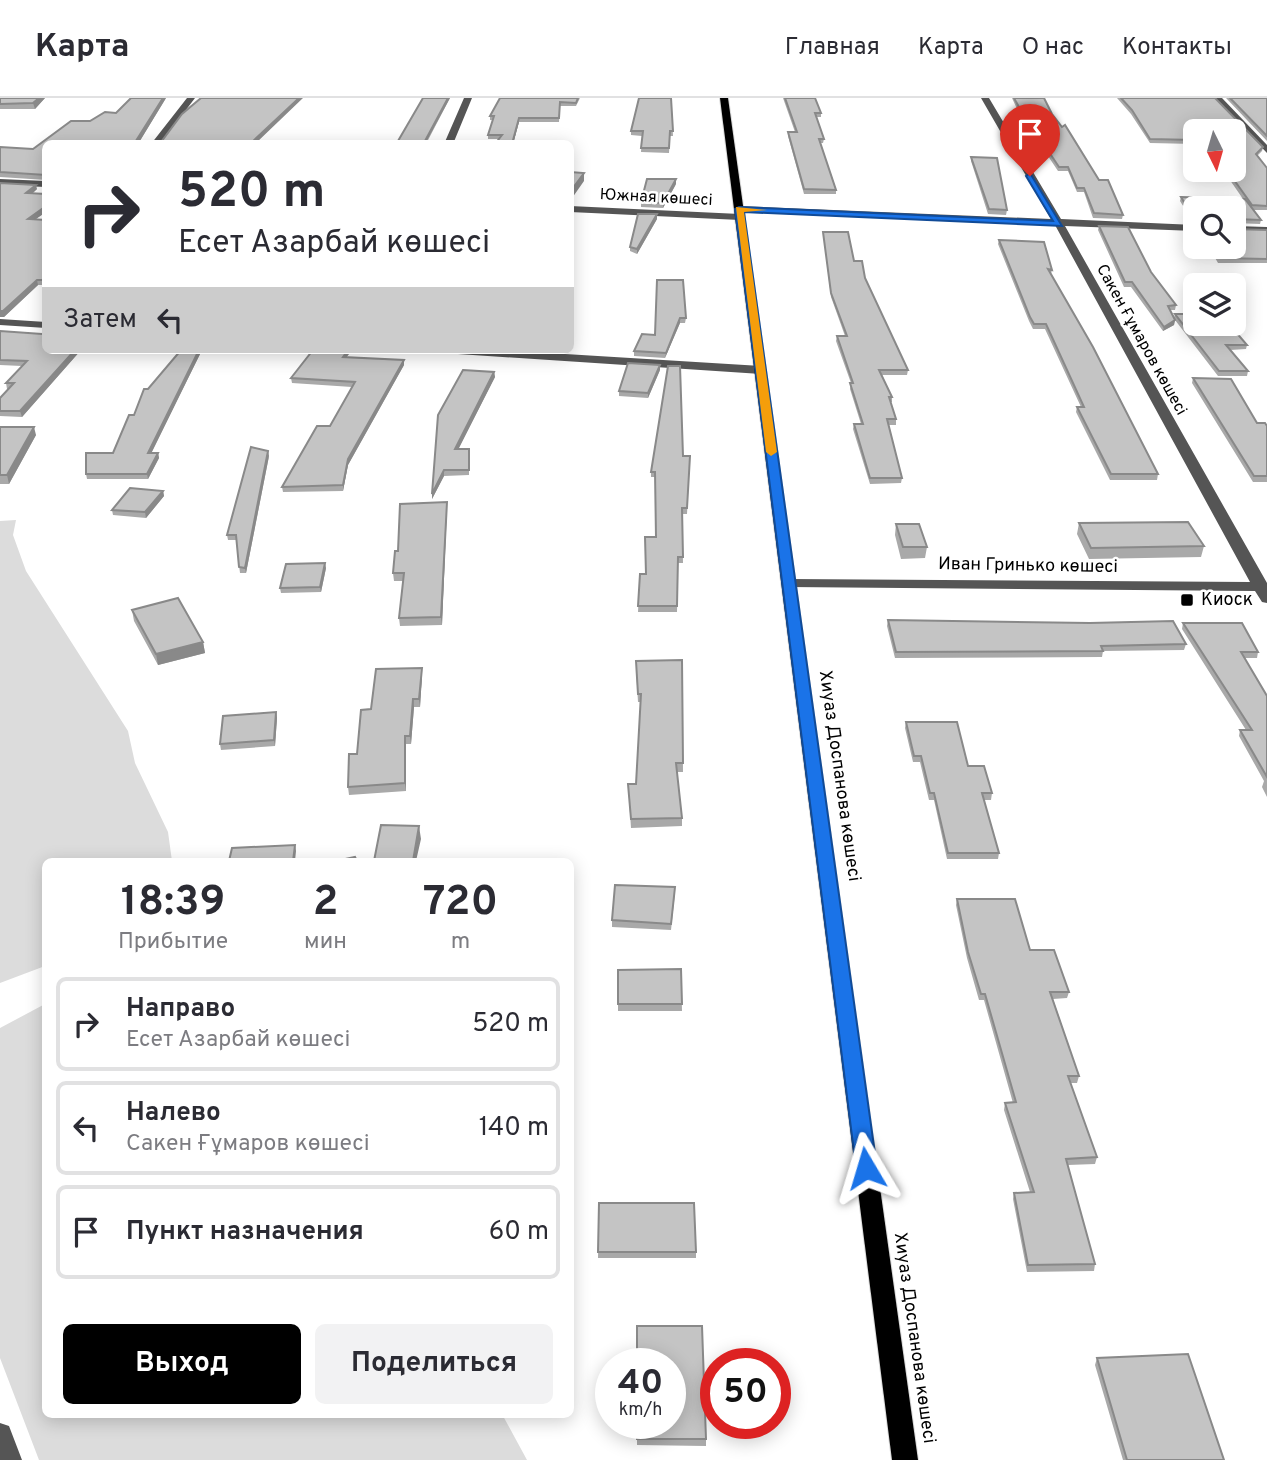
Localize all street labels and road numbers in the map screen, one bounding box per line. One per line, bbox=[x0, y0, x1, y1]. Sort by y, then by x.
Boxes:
street label: Южная көшесі bbox=[599, 185, 713, 211]
street label: Сакен Ғұмаров көшесі bbox=[1091, 261, 1191, 419]
street label: Иван Гринько көшесі bbox=[938, 553, 1118, 579]
street label: Хиуаз Доспанова көшесі bbox=[813, 669, 865, 883]
street label: Хиуаз Доспанова көшесі bbox=[888, 1231, 940, 1445]

